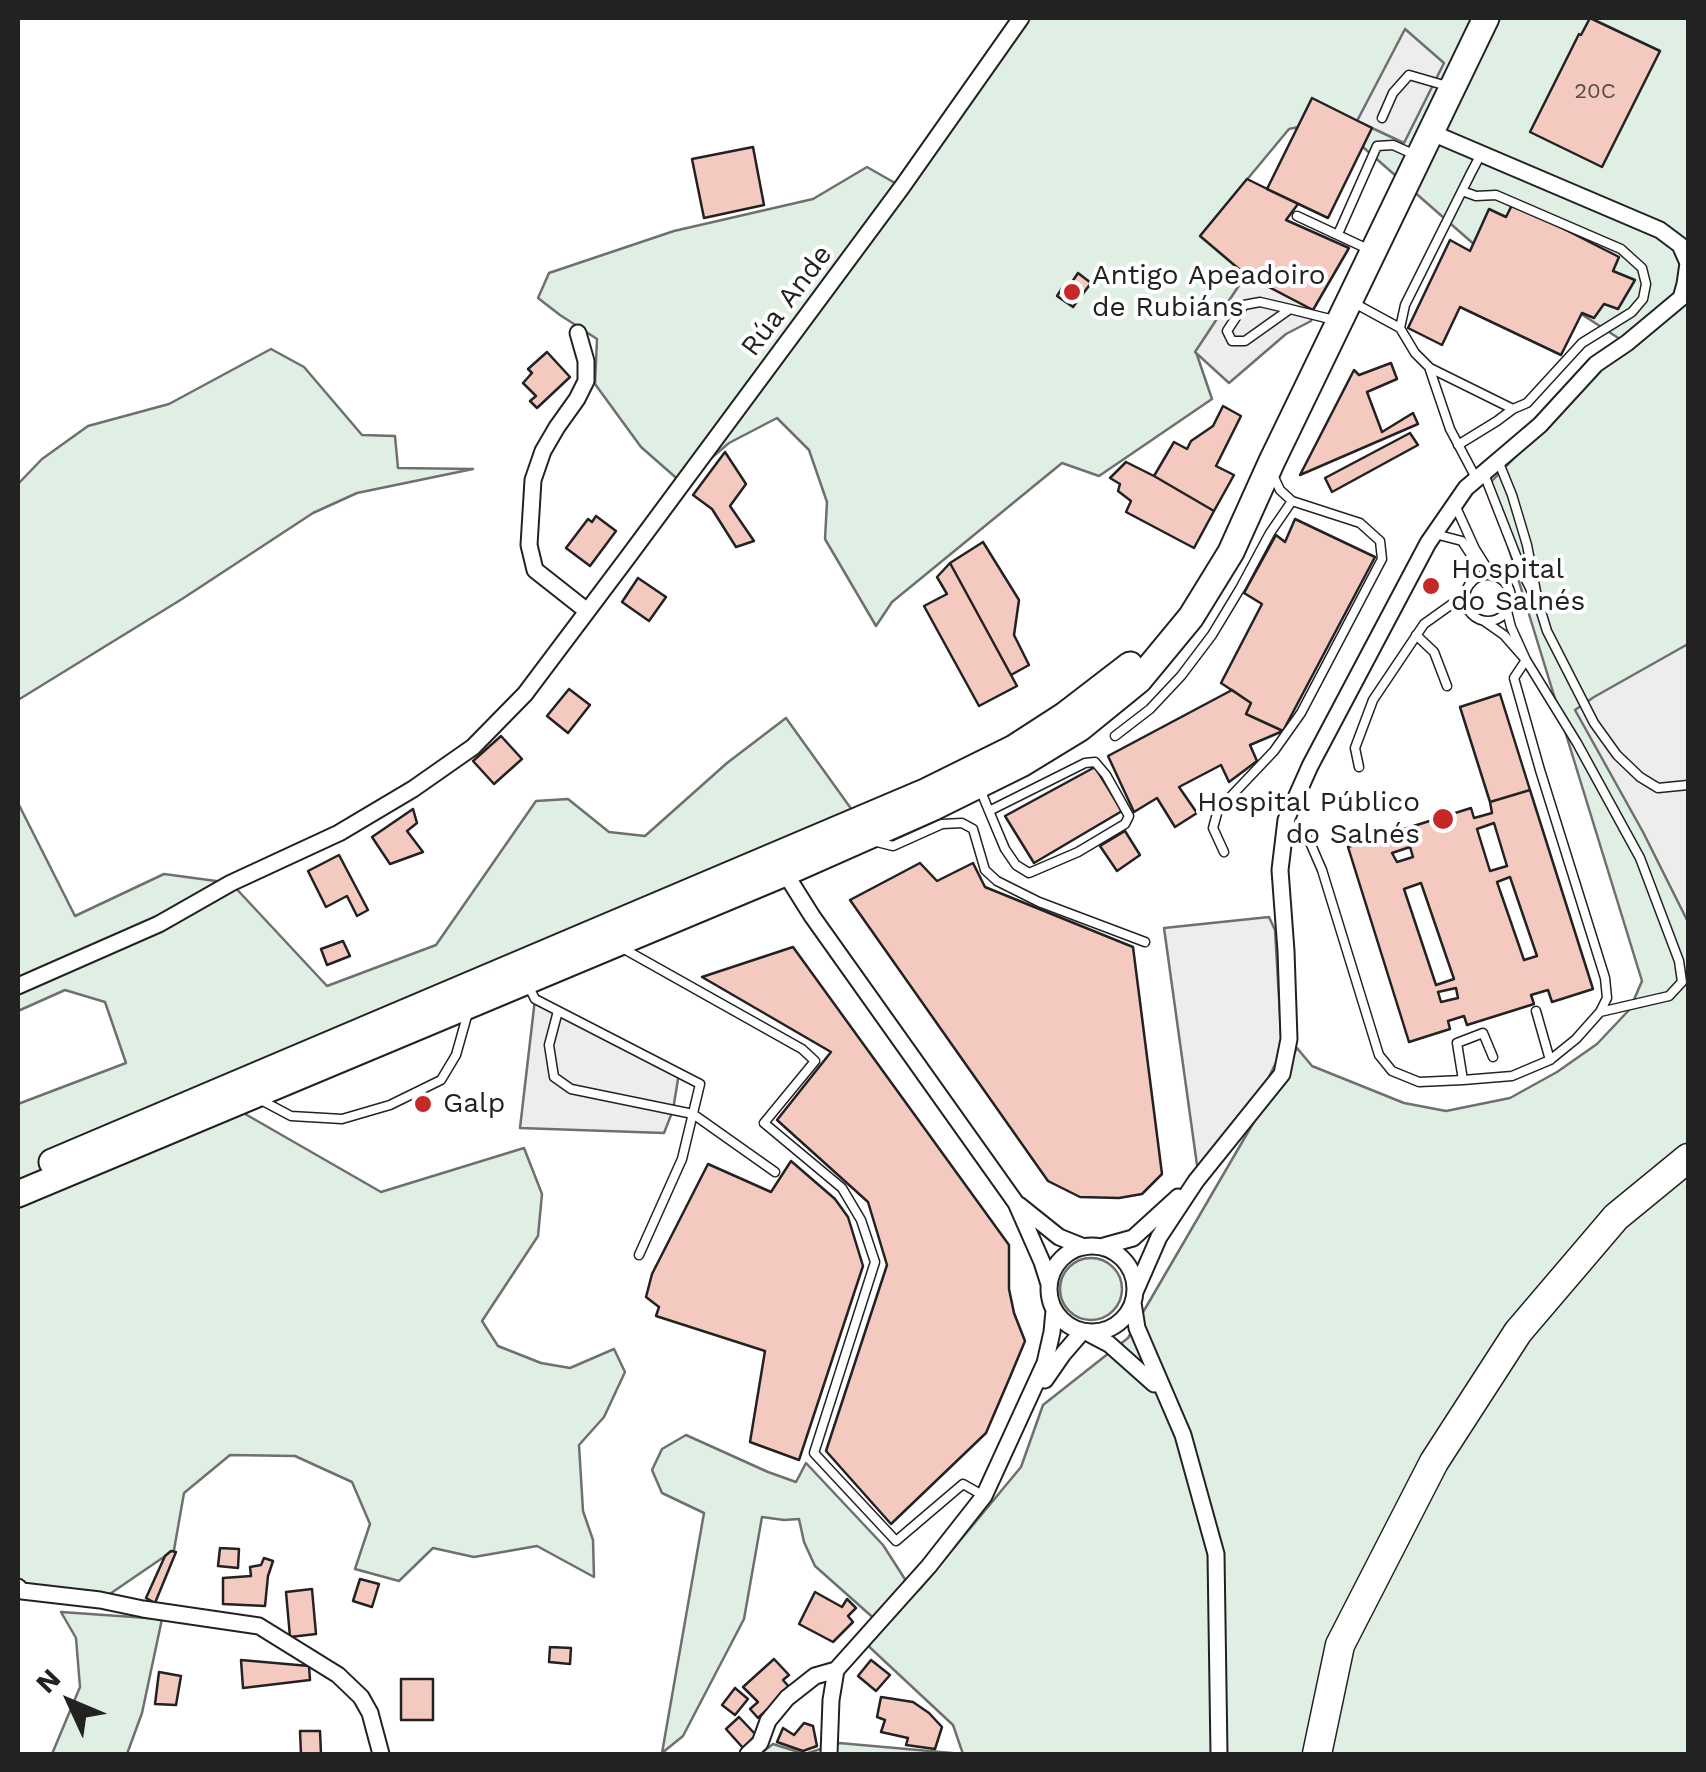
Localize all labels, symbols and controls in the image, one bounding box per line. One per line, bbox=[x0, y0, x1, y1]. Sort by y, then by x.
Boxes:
house number: 20C bbox=[1574, 79, 1616, 105]
street label: Rúa Ande bbox=[734, 239, 840, 363]
place label: Antigo Apeadoiro de Rubiáns bbox=[1092, 259, 1326, 325]
marker: Antigo Apeadoiro de Rubiáns bbox=[1061, 281, 1083, 303]
place label: Hospital do Salnés bbox=[1451, 553, 1585, 619]
marker: Hospital do Salnés bbox=[1420, 575, 1442, 597]
place label: Hospital Público do Salnés bbox=[1197, 786, 1420, 852]
marker: Hospital Público do Salnés bbox=[1430, 806, 1456, 832]
place label: Galp bbox=[443, 1087, 505, 1121]
marker: Galp bbox=[412, 1093, 434, 1115]
north arrow bbox=[20, 1652, 120, 1752]
text: N bbox=[29, 1662, 67, 1700]

